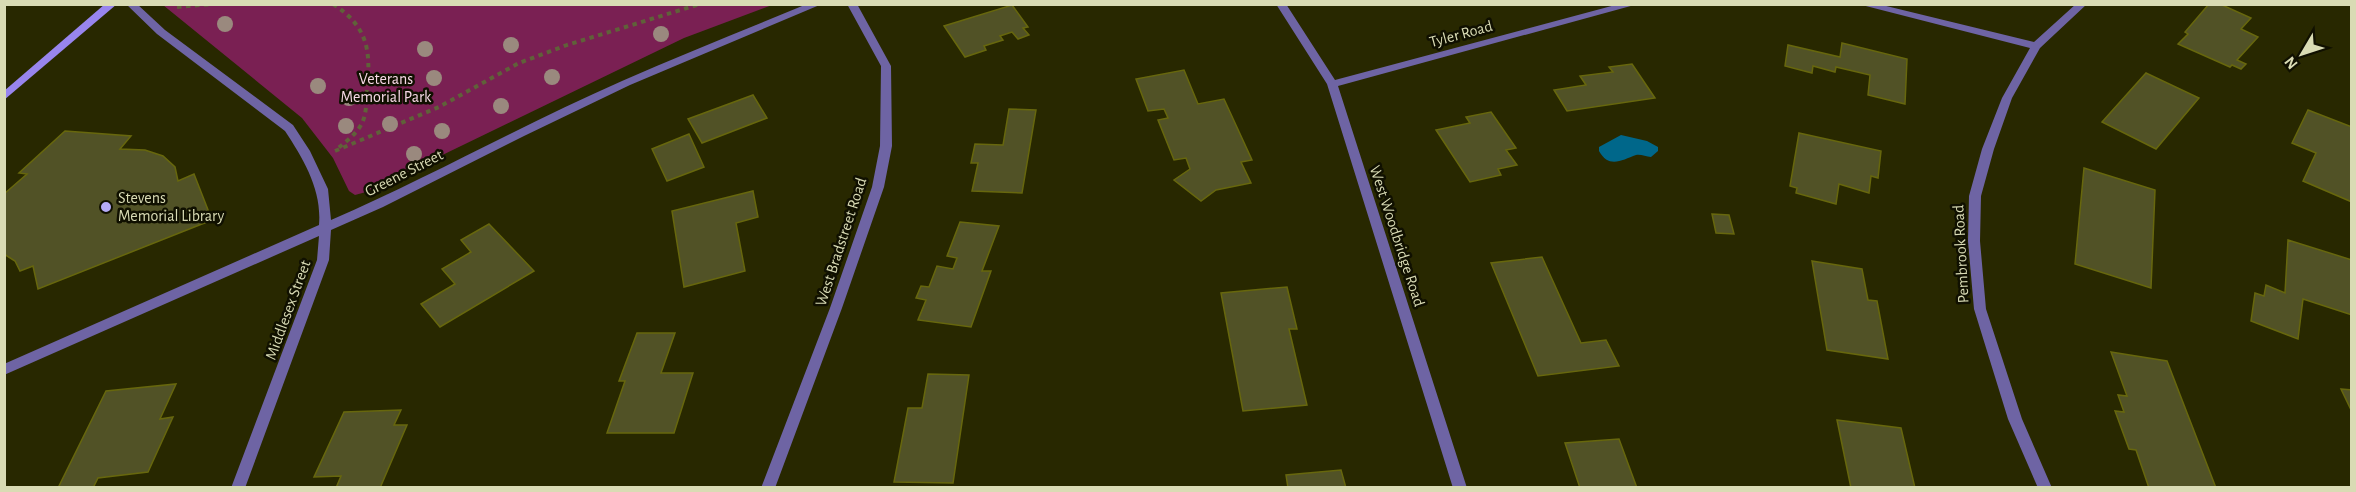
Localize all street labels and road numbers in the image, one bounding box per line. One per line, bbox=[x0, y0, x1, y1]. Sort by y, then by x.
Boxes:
street label: Tyler Road bbox=[1428, 18, 1495, 51]
street label: Greene Street bbox=[362, 147, 446, 199]
street label: West Woodbridge Road bbox=[1367, 164, 1427, 308]
street label: West Bradstreet Road bbox=[813, 176, 869, 308]
street label: Pembrook Road bbox=[1950, 204, 1972, 304]
street label: Middlesex Street bbox=[263, 258, 313, 362]

